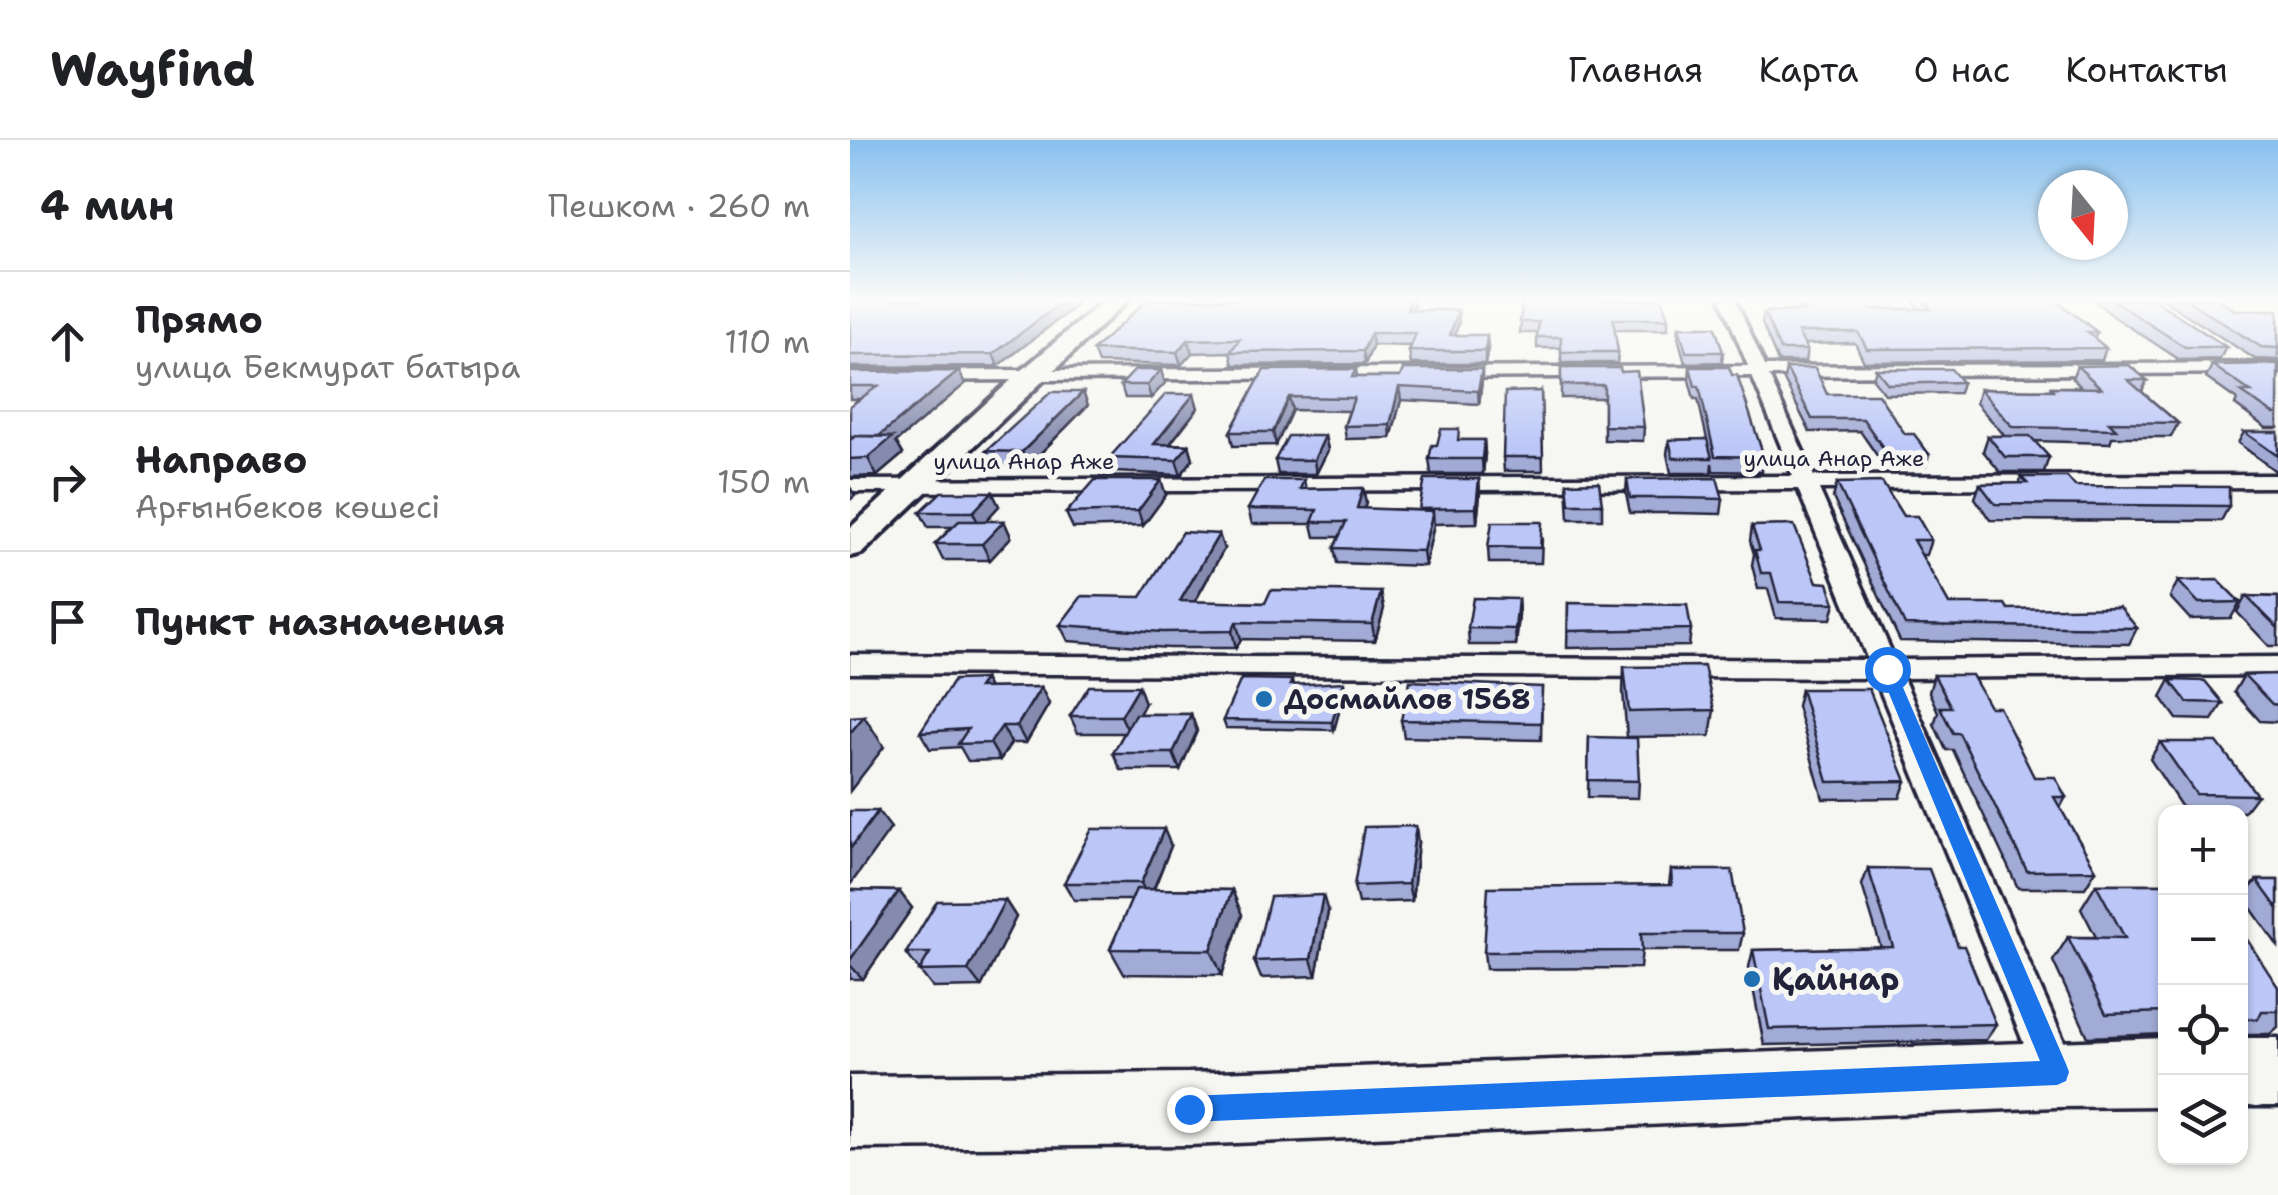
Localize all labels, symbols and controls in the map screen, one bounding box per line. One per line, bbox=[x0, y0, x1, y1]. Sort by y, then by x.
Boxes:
text: Wayfind bbox=[50, 37, 256, 101]
text: Главная bbox=[1568, 46, 1703, 93]
text: Карта bbox=[1758, 46, 1859, 93]
text: О нас bbox=[1914, 46, 2010, 93]
text: Контакты bbox=[2065, 46, 2228, 93]
north arrow bbox=[2038, 170, 2128, 260]
text: 4 мин bbox=[40, 177, 175, 233]
text: Пешком · 260 m bbox=[548, 184, 810, 227]
text: Прямо bbox=[135, 294, 263, 345]
icon: ahead bbox=[40, 314, 95, 369]
text: 110 m bbox=[724, 320, 810, 363]
text: улица Бекмурат батыра bbox=[135, 345, 521, 388]
text: Направо bbox=[135, 434, 308, 485]
street label: улица Анар Аже bbox=[1744, 444, 1924, 473]
street label: улица Анар Аже bbox=[934, 447, 1114, 476]
icon: right bbox=[40, 454, 95, 509]
text: 150 m bbox=[717, 460, 810, 503]
text: Арғынбеков көшесі bbox=[135, 485, 440, 528]
icon: arrive bbox=[40, 594, 95, 649]
text: Пункт назначения bbox=[135, 596, 505, 647]
route start bbox=[1865, 647, 1911, 693]
place label: Досмайлов 1568 bbox=[1284, 680, 1531, 718]
marker: Досмайлов 1568 bbox=[1253, 688, 1275, 710]
map controls bbox=[2158, 805, 2248, 1165]
button: + bbox=[2158, 805, 2248, 895]
button: − bbox=[2158, 895, 2248, 985]
place label: Қайнар bbox=[1772, 957, 1899, 1000]
marker: Қайнар bbox=[1741, 968, 1763, 990]
button: locate bbox=[2158, 985, 2248, 1075]
button: layers bbox=[2158, 1075, 2248, 1165]
route end bbox=[1167, 1087, 1213, 1133]

